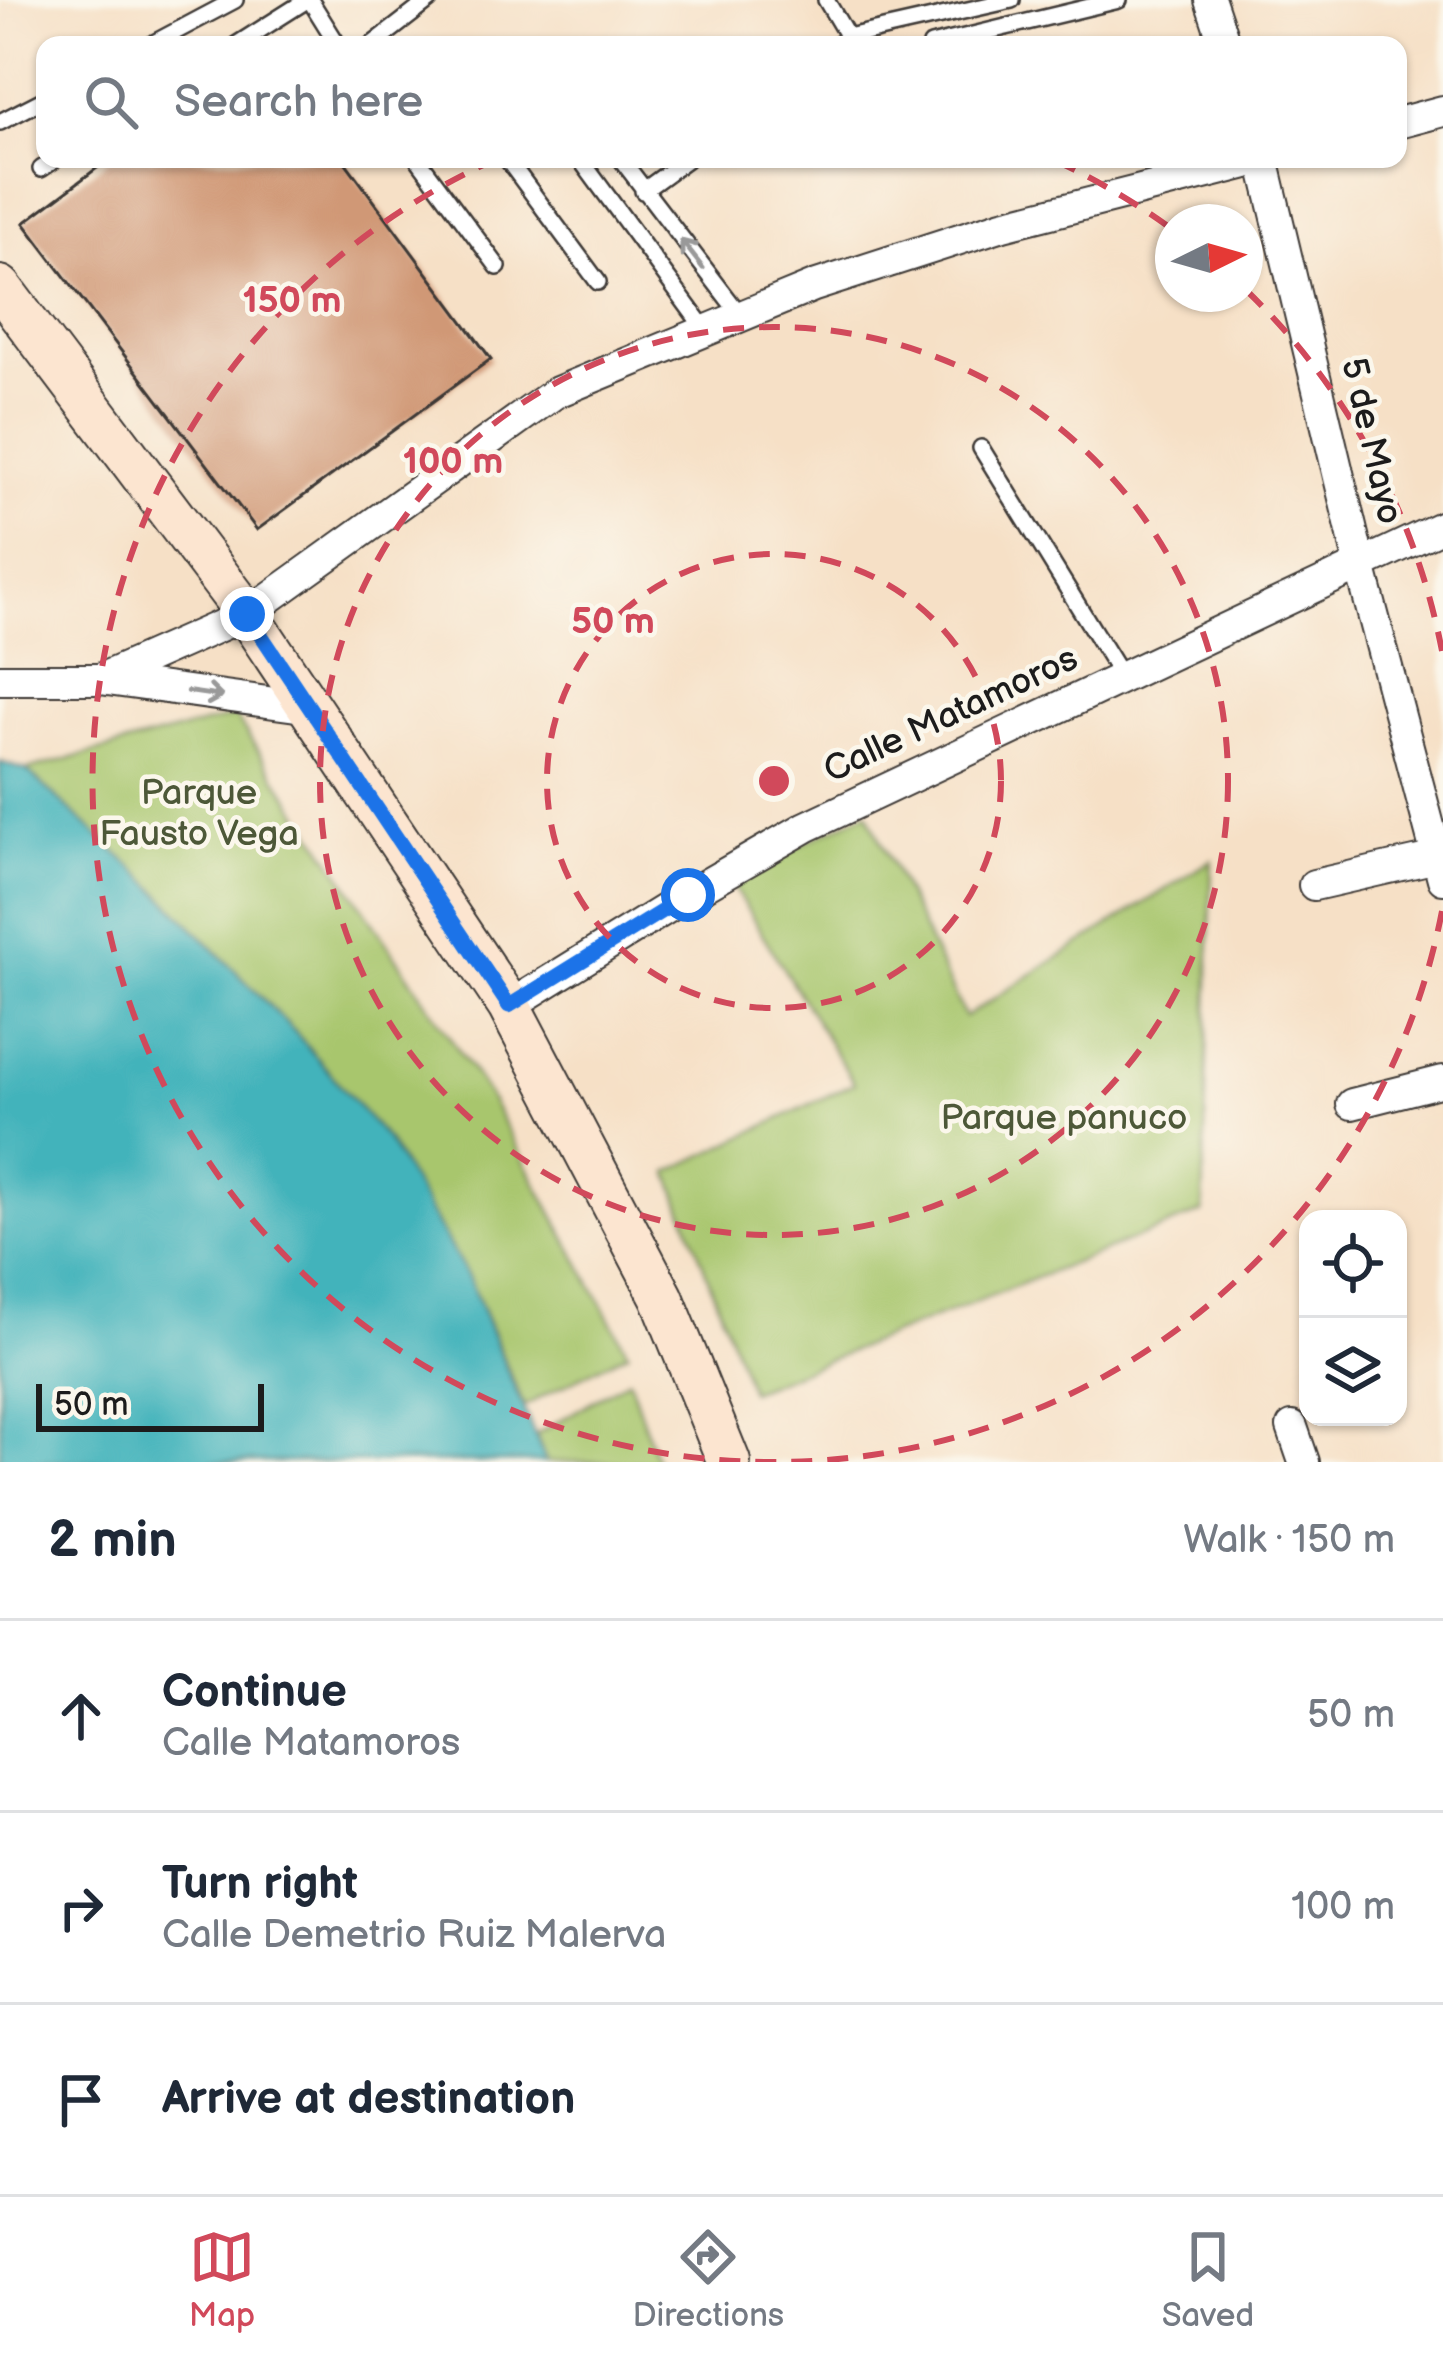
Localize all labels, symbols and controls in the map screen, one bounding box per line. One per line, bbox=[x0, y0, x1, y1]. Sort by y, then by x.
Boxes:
search box bbox=[36, 36, 1407, 168]
icon: search bbox=[78, 69, 144, 135]
text: Search here bbox=[174, 75, 423, 130]
north arrow bbox=[1155, 204, 1263, 312]
one-way arrow bbox=[679, 238, 706, 270]
text: 150 m bbox=[243, 280, 341, 323]
street label: 5 de Mayo bbox=[1331, 354, 1411, 528]
text: 100 m bbox=[403, 441, 503, 484]
route end bbox=[220, 587, 274, 641]
text: 50 m bbox=[571, 601, 655, 644]
street label: Calle Matamoros bbox=[817, 637, 1085, 793]
one-way arrow bbox=[185, 683, 224, 705]
centre of rings bbox=[753, 760, 795, 802]
park label: Parque Fausto Vega bbox=[99, 772, 299, 856]
route start bbox=[661, 868, 715, 922]
park label: Parque panuco bbox=[940, 1097, 1188, 1140]
map controls bbox=[1299, 1210, 1407, 1426]
button: locate bbox=[1299, 1210, 1407, 1318]
button: layers bbox=[1299, 1318, 1407, 1426]
scale bar bbox=[36, 1378, 264, 1431]
text: 50 m bbox=[54, 1385, 129, 1425]
text: 2 min bbox=[48, 1510, 177, 1571]
text: Walk · 150 m bbox=[1183, 1517, 1395, 1564]
text: Continue bbox=[162, 1665, 347, 1720]
icon: ahead bbox=[48, 1683, 114, 1749]
text: 50 m bbox=[1307, 1692, 1395, 1739]
text: Calle Matamoros bbox=[162, 1720, 460, 1767]
text: Turn right bbox=[162, 1857, 358, 1912]
icon: right bbox=[48, 1875, 114, 1941]
text: 100 m bbox=[1291, 1884, 1395, 1931]
text: Calle Demetrio Ruiz Malerva bbox=[162, 1912, 666, 1959]
icon: arrive bbox=[48, 2067, 114, 2133]
text: Arrive at destination bbox=[162, 2072, 575, 2127]
tab: Map bbox=[189, 2224, 255, 2336]
tab: Directions bbox=[632, 2224, 784, 2336]
tab: Saved bbox=[1162, 2224, 1254, 2336]

